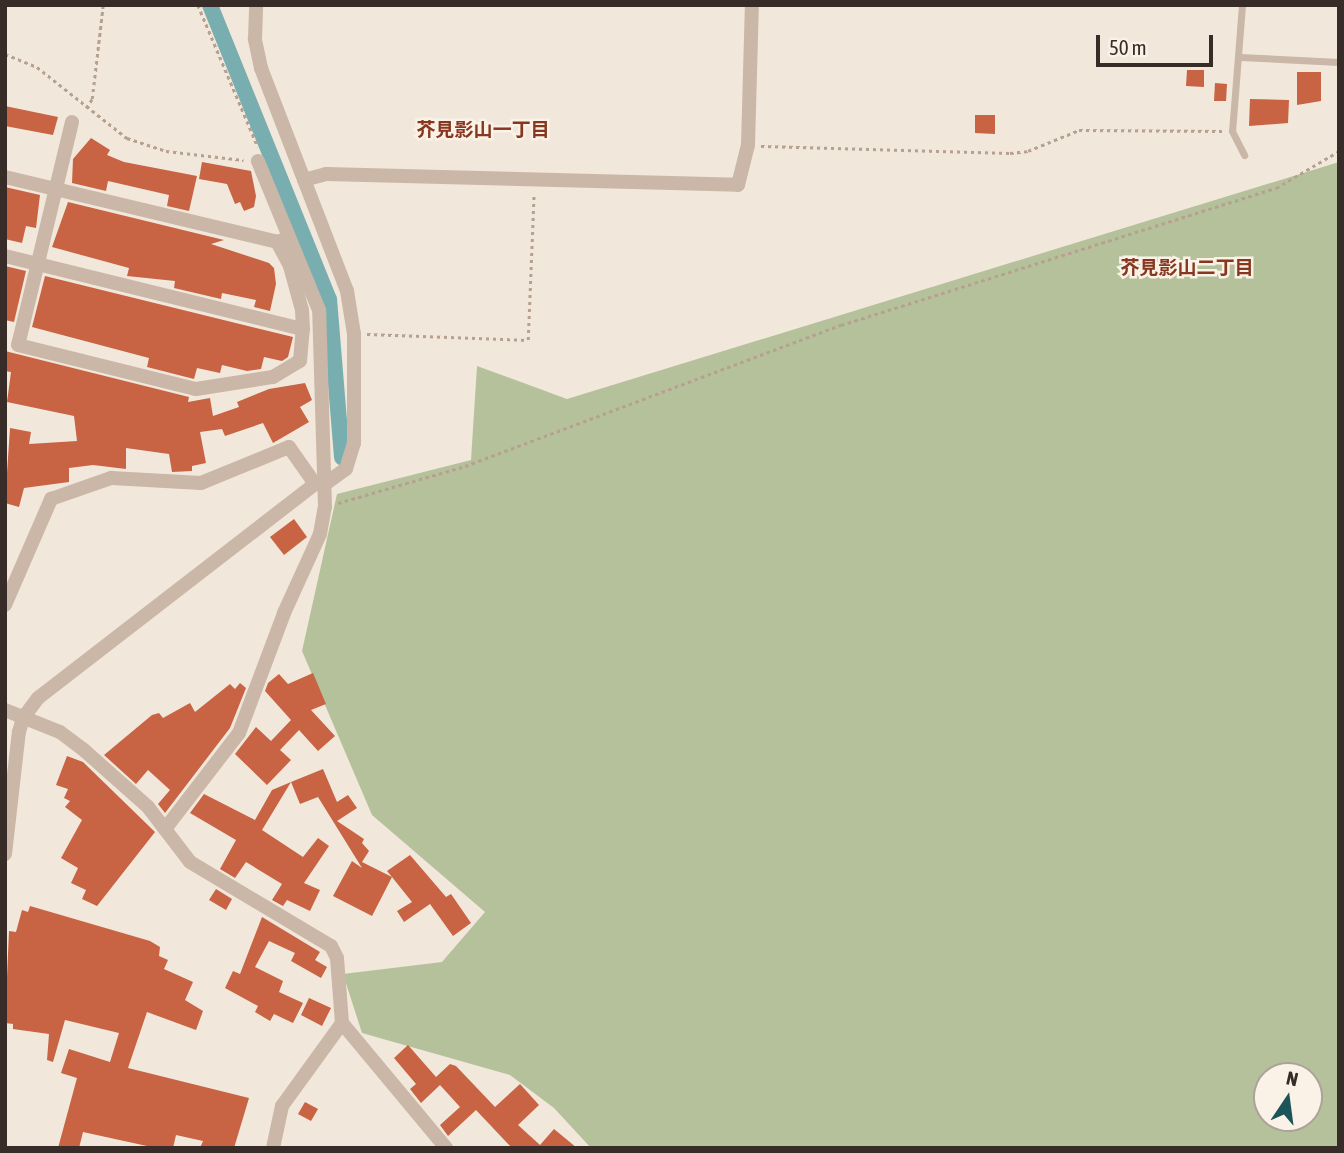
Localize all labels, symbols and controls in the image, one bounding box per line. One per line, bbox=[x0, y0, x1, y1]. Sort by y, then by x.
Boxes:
scale bar bbox=[1099, 21, 1216, 65]
text: 50 m bbox=[1109, 35, 1147, 59]
district label: 芥見影山一丁目 bbox=[417, 119, 549, 141]
district label: 芥見影山二丁目 bbox=[1121, 257, 1253, 279]
north arrow bbox=[1253, 1062, 1323, 1132]
text: N bbox=[1284, 1067, 1300, 1090]

